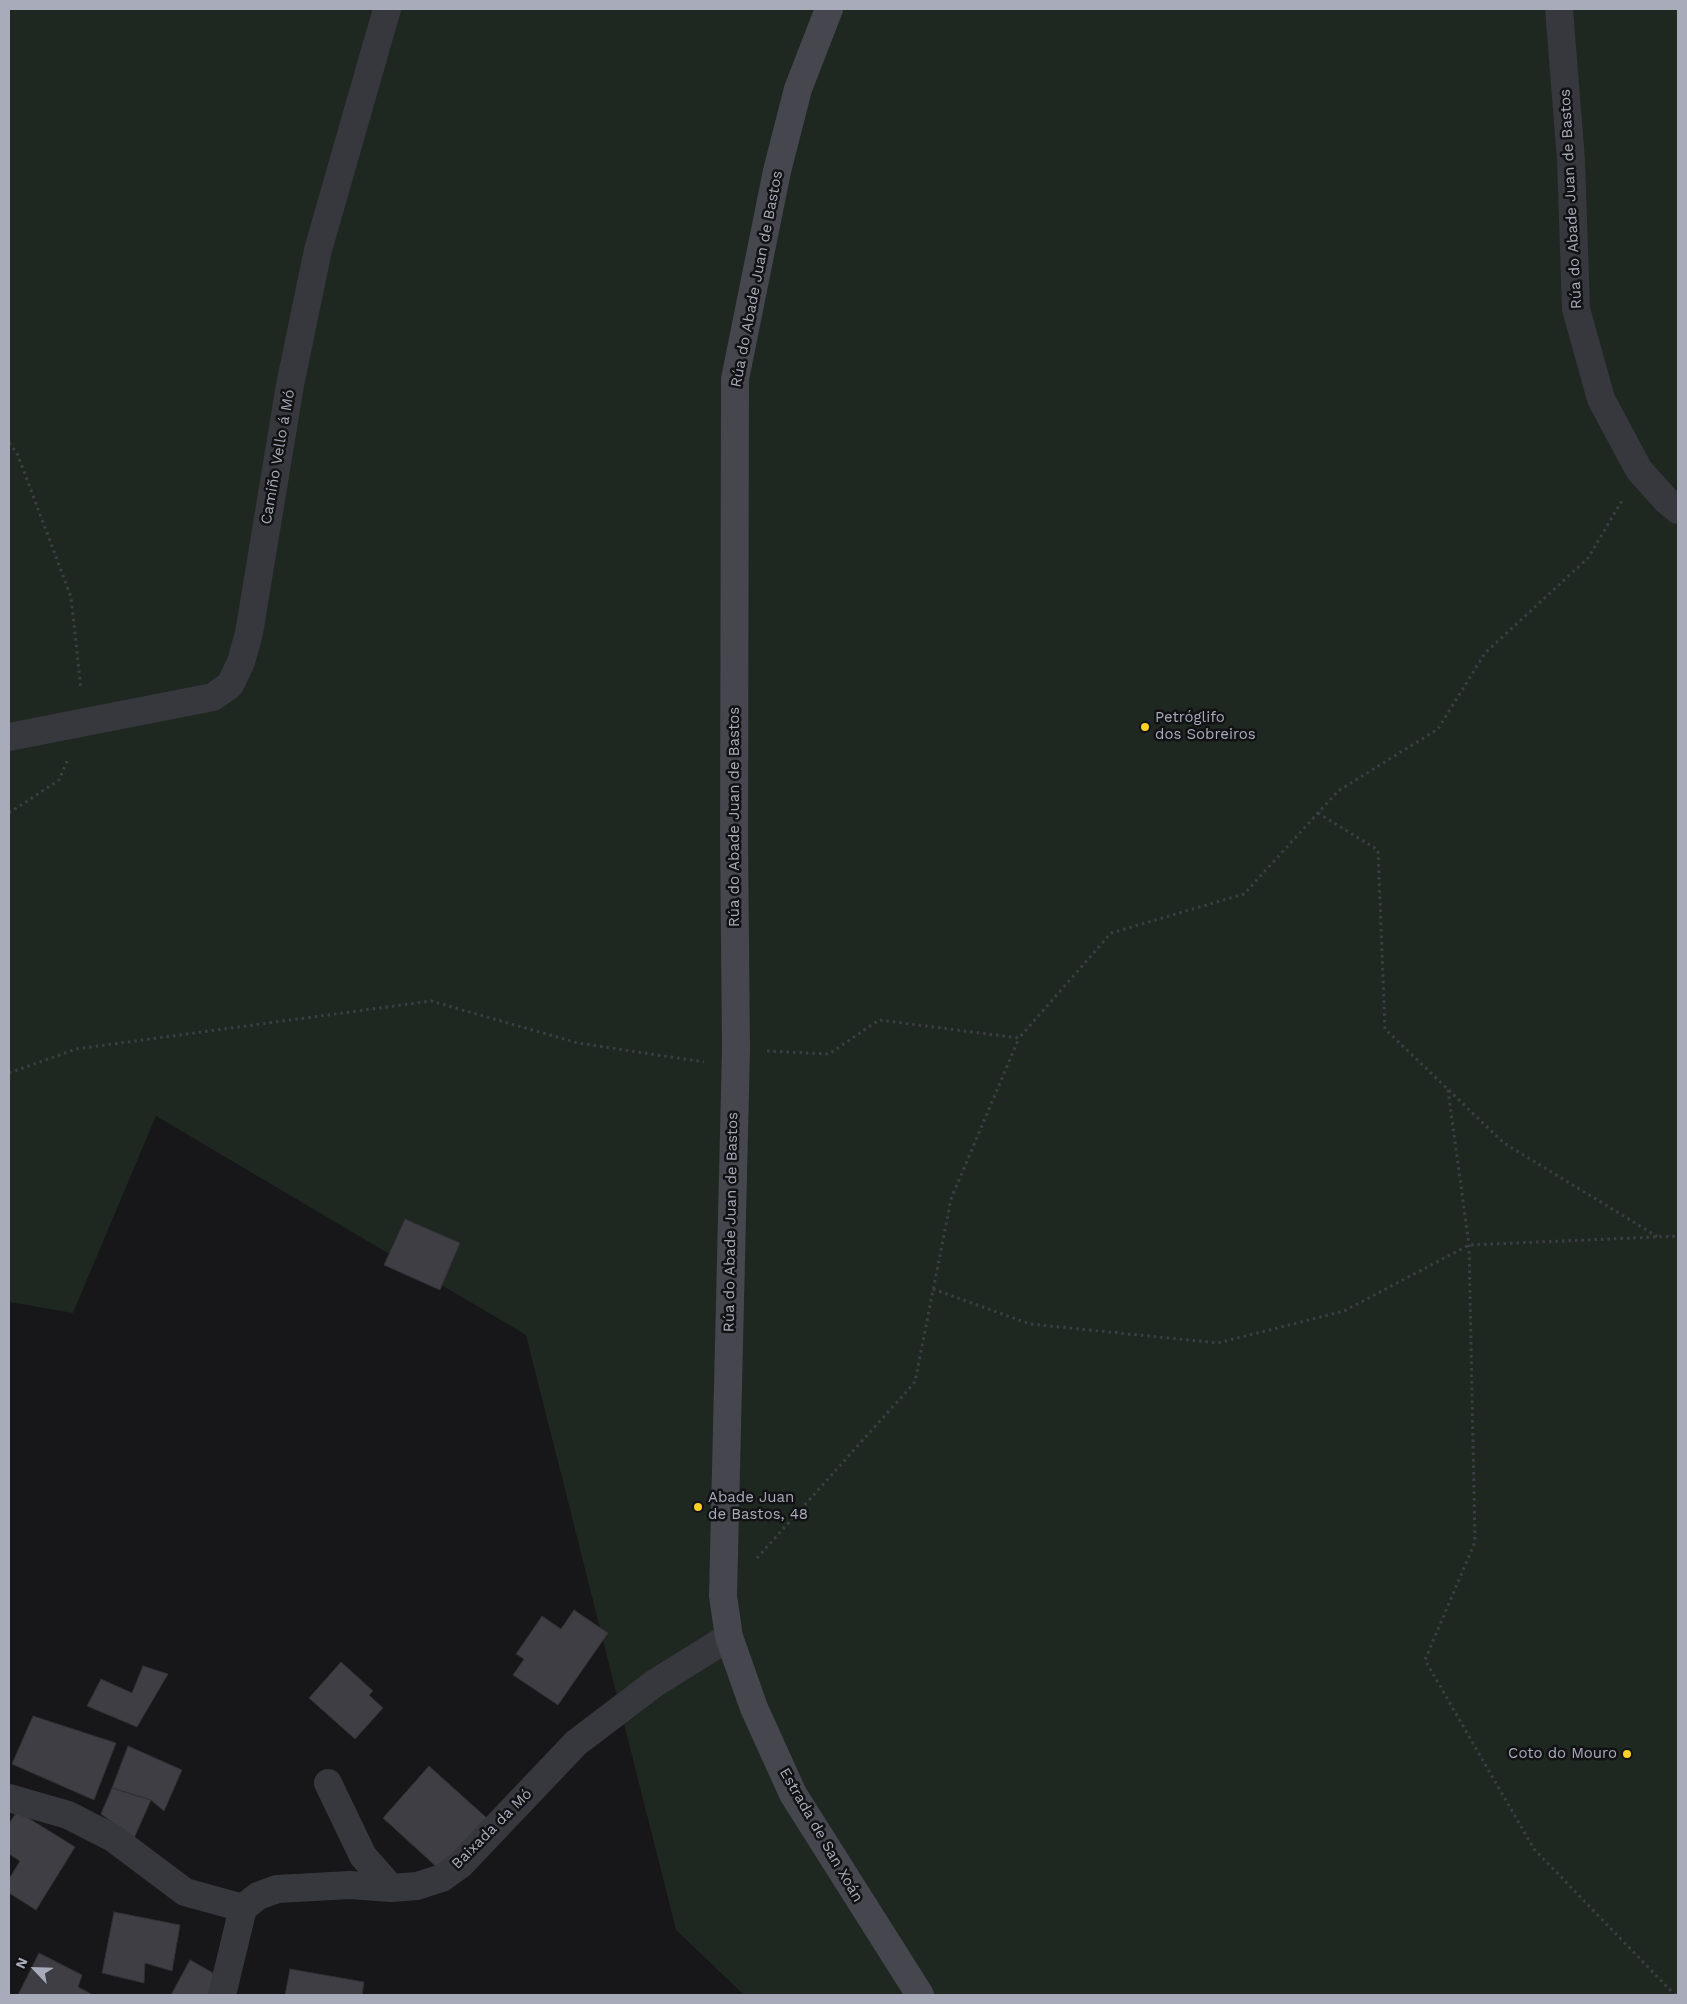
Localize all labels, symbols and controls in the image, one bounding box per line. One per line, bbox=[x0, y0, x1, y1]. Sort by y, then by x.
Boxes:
street label: Rúa do Abade Juan de Bastos bbox=[1556, 89, 1586, 309]
street label: Rúa do Abade Juan de Bastos bbox=[727, 169, 787, 389]
street label: Camiño Vello á Mó bbox=[257, 388, 299, 526]
street label: Rúa do Abade Juan de Bastos bbox=[726, 707, 744, 927]
place label: Petróglifo dos Sobreiros bbox=[1155, 709, 1256, 744]
marker: Petróglifo dos Sobreiros bbox=[1139, 721, 1151, 733]
street label: Rúa do Abade Juan de Bastos bbox=[720, 1112, 742, 1332]
place label: Abade Juan de Bastos, 48 bbox=[708, 1489, 808, 1524]
marker: Abade Juan de Bastos, 48 bbox=[692, 1501, 704, 1513]
place label: Coto do Mouro bbox=[1508, 1745, 1617, 1763]
marker: Coto do Mouro bbox=[1621, 1748, 1633, 1760]
street label: Estrada de San Xoán bbox=[775, 1765, 867, 1905]
street label: Baixada da Mó bbox=[448, 1785, 536, 1873]
north arrow bbox=[10, 1944, 60, 1994]
text: N bbox=[12, 1955, 31, 1971]

